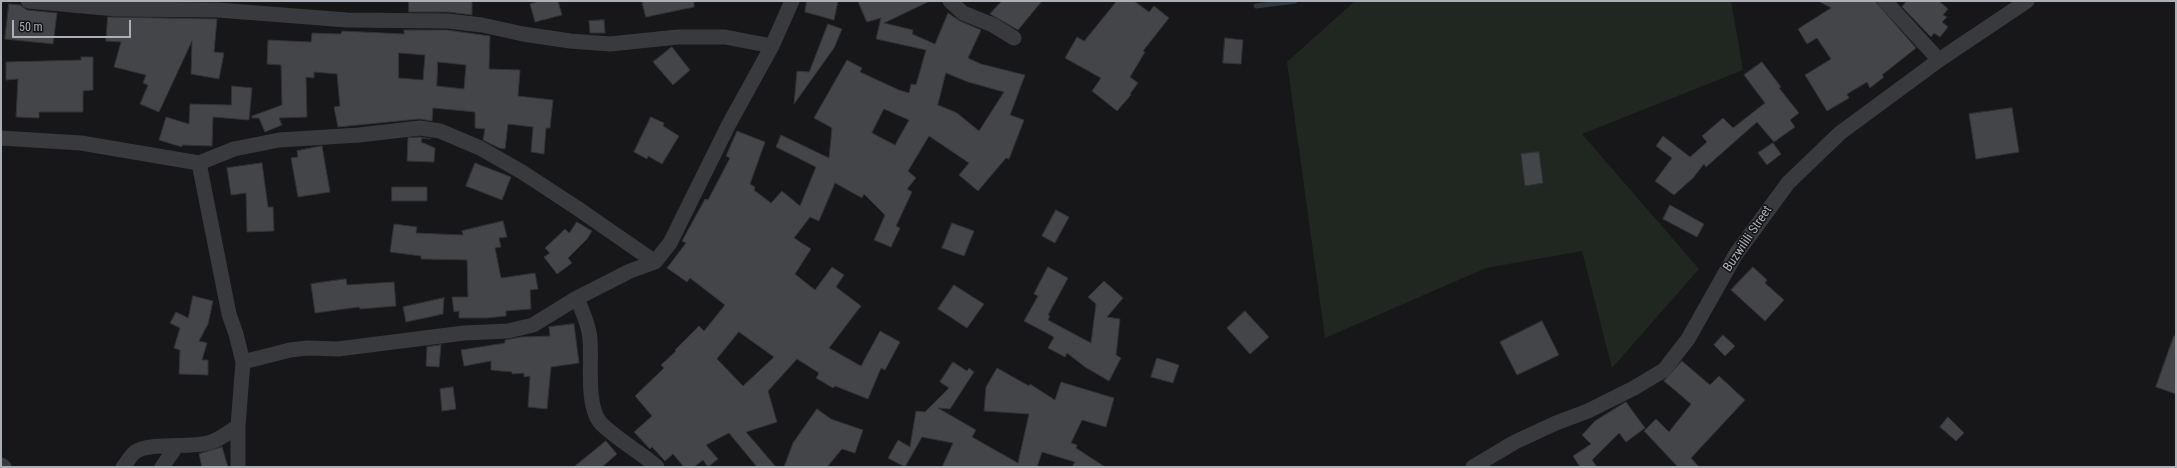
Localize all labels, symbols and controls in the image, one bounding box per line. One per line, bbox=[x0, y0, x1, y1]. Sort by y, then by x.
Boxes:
scale bar bbox=[14, 12, 133, 38]
text: 50 m bbox=[19, 20, 43, 34]
street label: Buzwilili Street bbox=[1720, 203, 1776, 275]

